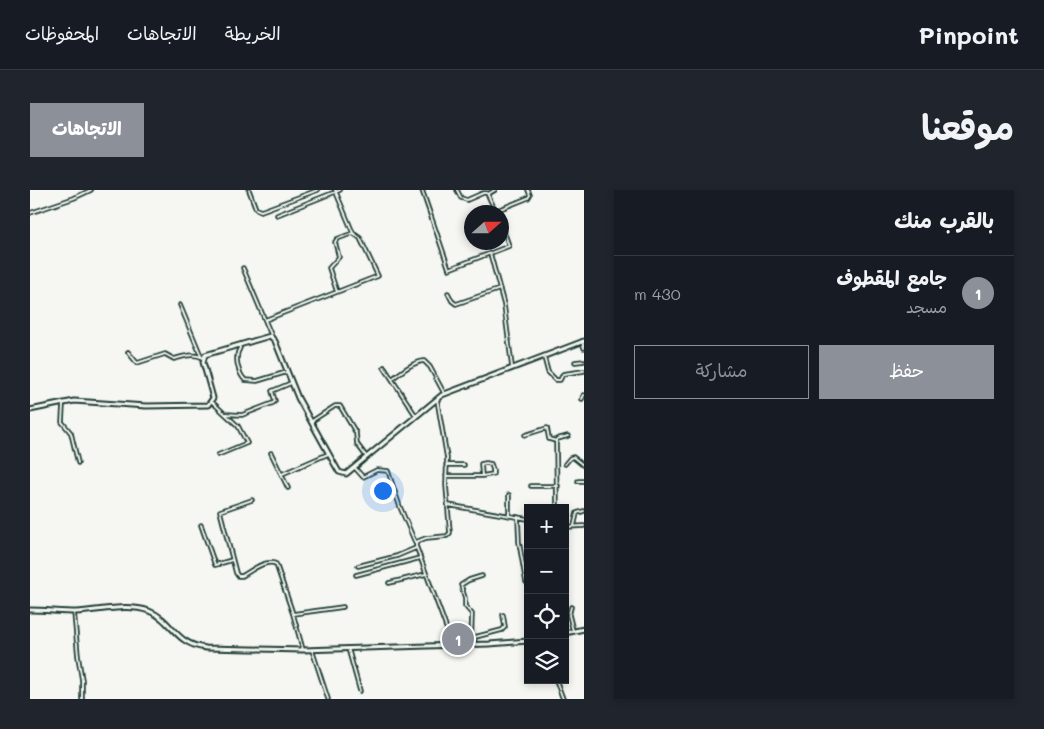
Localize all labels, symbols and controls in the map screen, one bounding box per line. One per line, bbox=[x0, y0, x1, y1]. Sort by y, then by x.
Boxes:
text: Pinpoint bbox=[918, 19, 1019, 50]
text: المحفوظات bbox=[25, 21, 99, 45]
text: الاتجاهات bbox=[127, 21, 197, 45]
text: الخريطة bbox=[225, 21, 281, 45]
button: الاتجاهات bbox=[30, 103, 144, 157]
text: موقعنا bbox=[921, 103, 1014, 149]
north arrow bbox=[464, 205, 509, 250]
text: بالقرب منك bbox=[894, 206, 994, 233]
text: جامع المقطوف bbox=[837, 265, 947, 290]
text: 430 m bbox=[634, 283, 681, 304]
text: 1 bbox=[974, 283, 982, 304]
text: مسجد bbox=[906, 296, 947, 317]
button: مشاركة bbox=[634, 345, 809, 399]
button: حفظ bbox=[819, 345, 994, 399]
your location bbox=[370, 478, 396, 504]
map controls bbox=[524, 504, 569, 684]
button: + bbox=[524, 504, 569, 549]
button: − bbox=[524, 549, 569, 594]
button: locate bbox=[524, 594, 569, 639]
pin: 1 bbox=[442, 620, 474, 658]
button: layers bbox=[524, 639, 569, 684]

